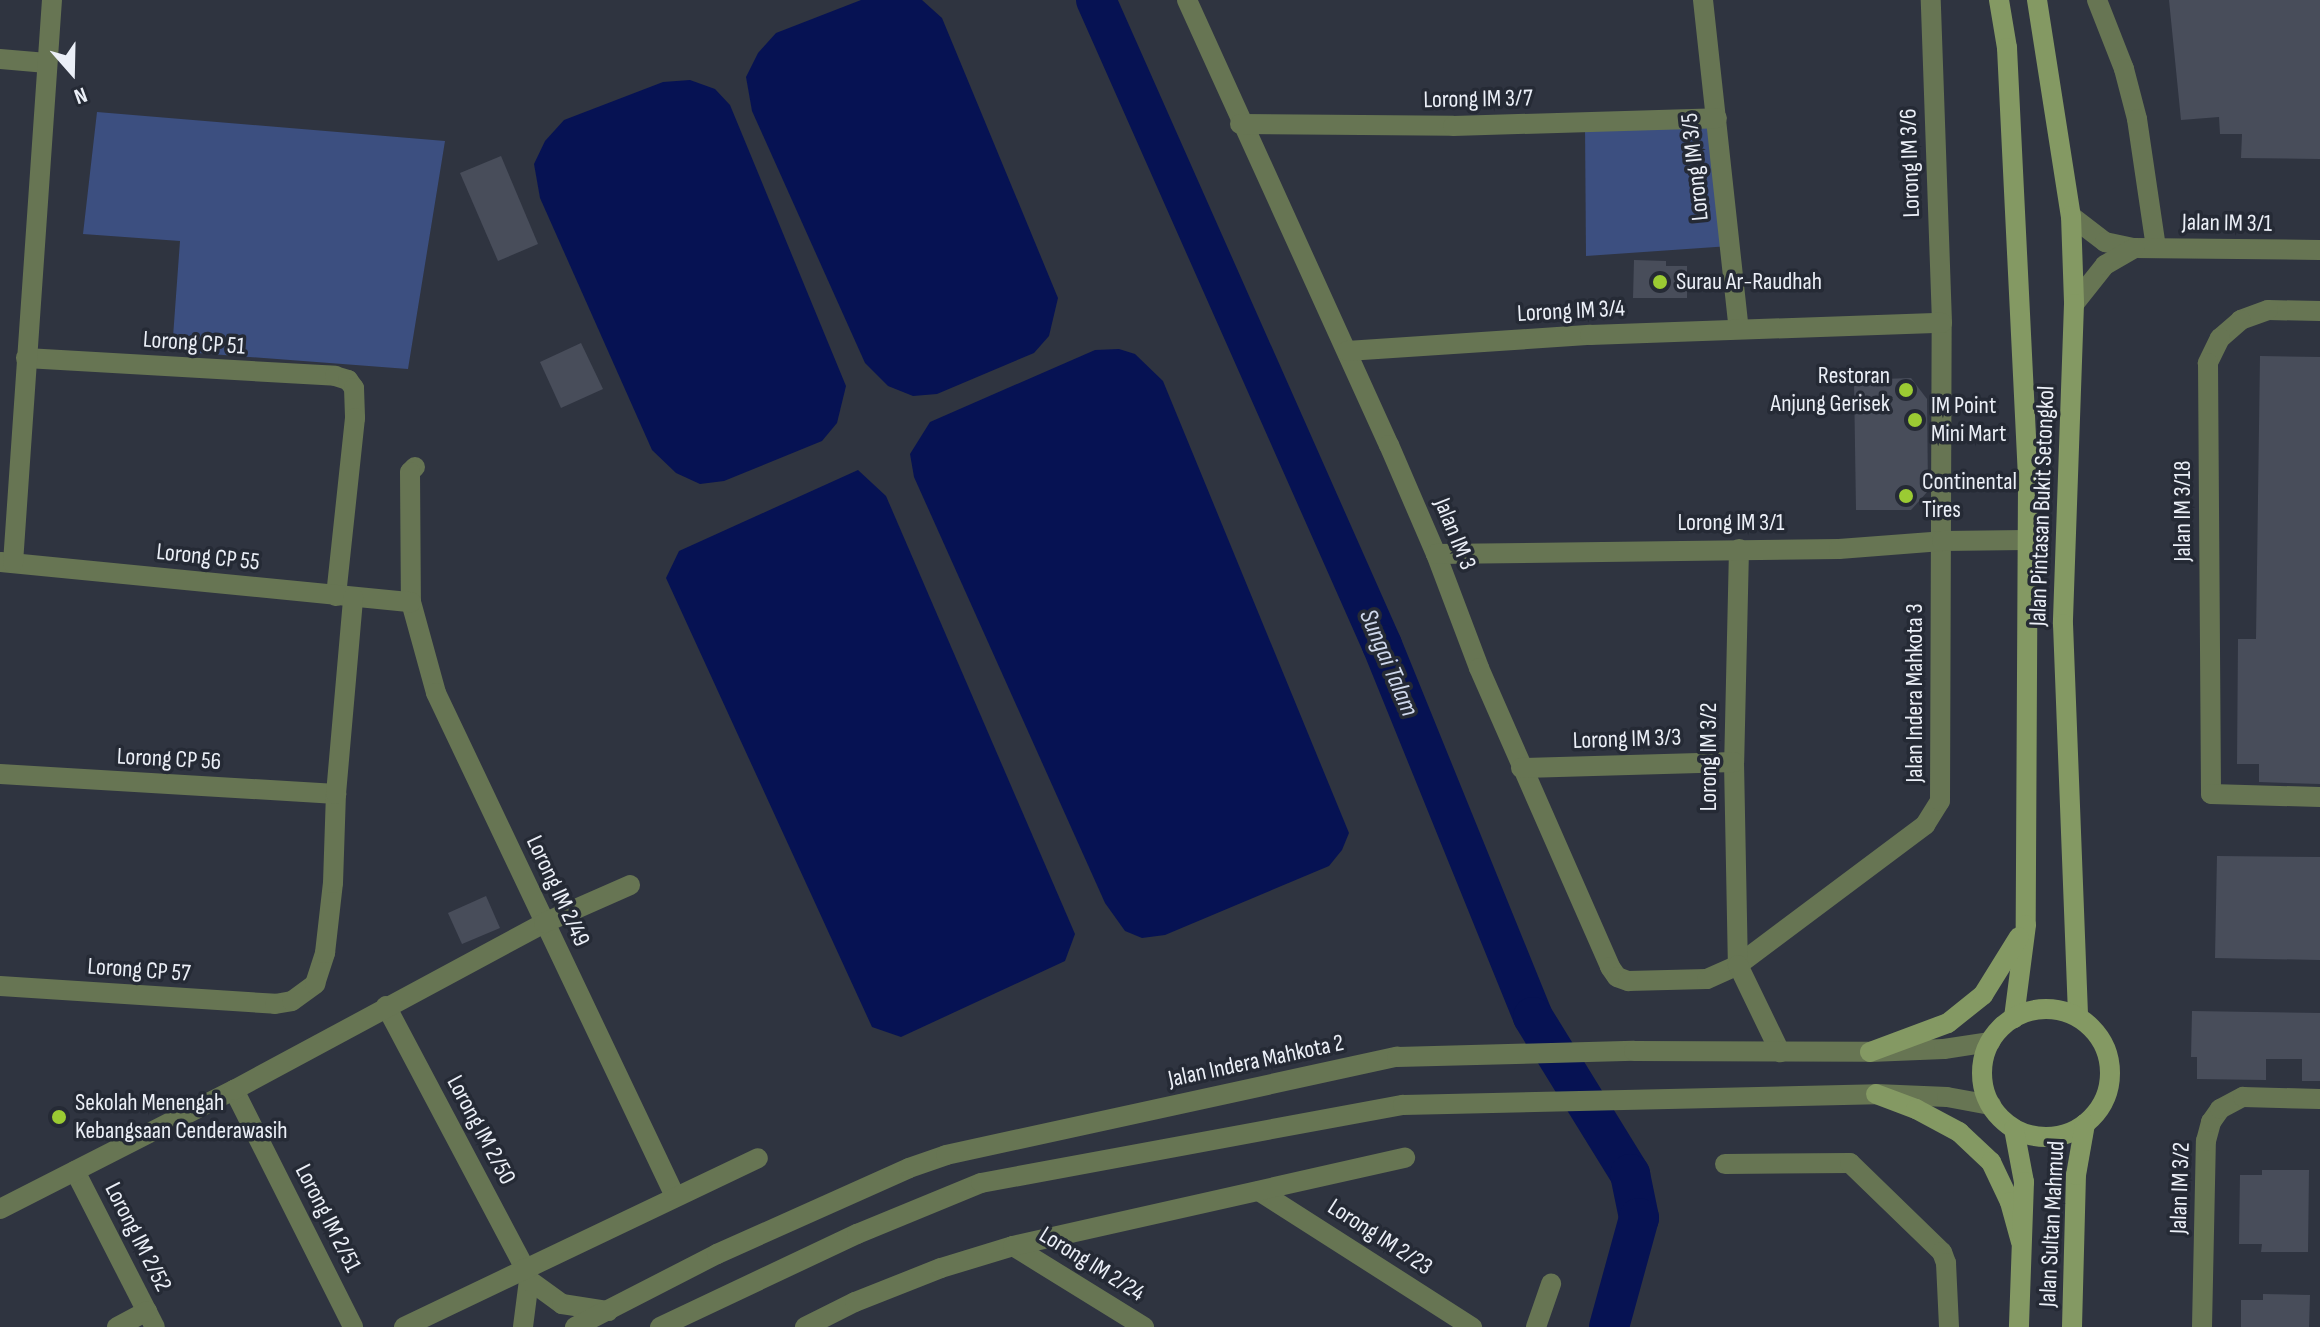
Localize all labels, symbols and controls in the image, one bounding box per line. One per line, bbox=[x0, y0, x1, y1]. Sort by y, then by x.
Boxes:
north arrow bbox=[32, 32, 112, 112]
text: N bbox=[70, 80, 91, 110]
street label: Lorong IM 3/7 bbox=[1423, 84, 1533, 114]
street label: Lorong IM 3/6 bbox=[1894, 108, 1926, 218]
street label: Lorong IM 3/5 bbox=[1675, 112, 1715, 222]
street label: Jalan IM 3/1 bbox=[2182, 208, 2272, 238]
place label: Surau Ar-Raudhah bbox=[1676, 268, 1822, 296]
marker: Surau Ar-Raudhah bbox=[1651, 273, 1669, 291]
street label: Lorong IM 3/4 bbox=[1516, 294, 1626, 328]
street label: Lorong CP 51 bbox=[142, 325, 246, 361]
place label: Restoran Anjung Gerisek bbox=[1771, 362, 1890, 418]
marker: Restoran Anjung Gerisek bbox=[1897, 381, 1915, 399]
street label: Jalan Pintasan Bukit Setongkol bbox=[2023, 385, 2061, 627]
place label: IM Point Mini Mart bbox=[1931, 392, 2006, 448]
marker: IM Point Mini Mart bbox=[1906, 411, 1924, 429]
street label: Jalan IM 3/18 bbox=[2169, 461, 2197, 561]
place label: Continental Tires bbox=[1922, 468, 2017, 524]
marker: Continental Tires bbox=[1897, 487, 1915, 505]
street label: Jalan IM 3 bbox=[1428, 494, 1482, 574]
street label: Lorong IM 3/1 bbox=[1677, 509, 1785, 537]
street label: Lorong CP 55 bbox=[155, 537, 261, 577]
street label: Jalan Indera Mahkota 3 bbox=[1901, 603, 1929, 783]
water label: Sungai Talam bbox=[1352, 605, 1424, 721]
street label: Lorong IM 3/2 bbox=[1695, 703, 1723, 811]
street label: Lorong IM 3/3 bbox=[1572, 723, 1682, 755]
street label: Lorong CP 56 bbox=[116, 742, 222, 776]
street label: Lorong IM 2/49 bbox=[520, 831, 596, 951]
street label: Lorong CP 57 bbox=[86, 952, 192, 988]
street label: Jalan Indera Mahkota 2 bbox=[1165, 1028, 1347, 1094]
street label: Lorong IM 2/50 bbox=[440, 1071, 522, 1189]
place label: Sekolah Menengah Kebangsaan Cenderawasih bbox=[75, 1089, 288, 1145]
marker: Sekolah Menengah Kebangsaan Cenderawasih bbox=[50, 1108, 68, 1126]
street label: Jalan Sultan Mahmud bbox=[2033, 1140, 2071, 1308]
street label: Jalan IM 3/2 bbox=[2164, 1142, 2196, 1234]
street label: Lorong IM 2/51 bbox=[289, 1159, 367, 1277]
street label: Lorong IM 2/52 bbox=[98, 1178, 178, 1296]
street label: Lorong IM 2/23 bbox=[1322, 1193, 1438, 1281]
street label: Lorong IM 2/24 bbox=[1034, 1220, 1150, 1308]

